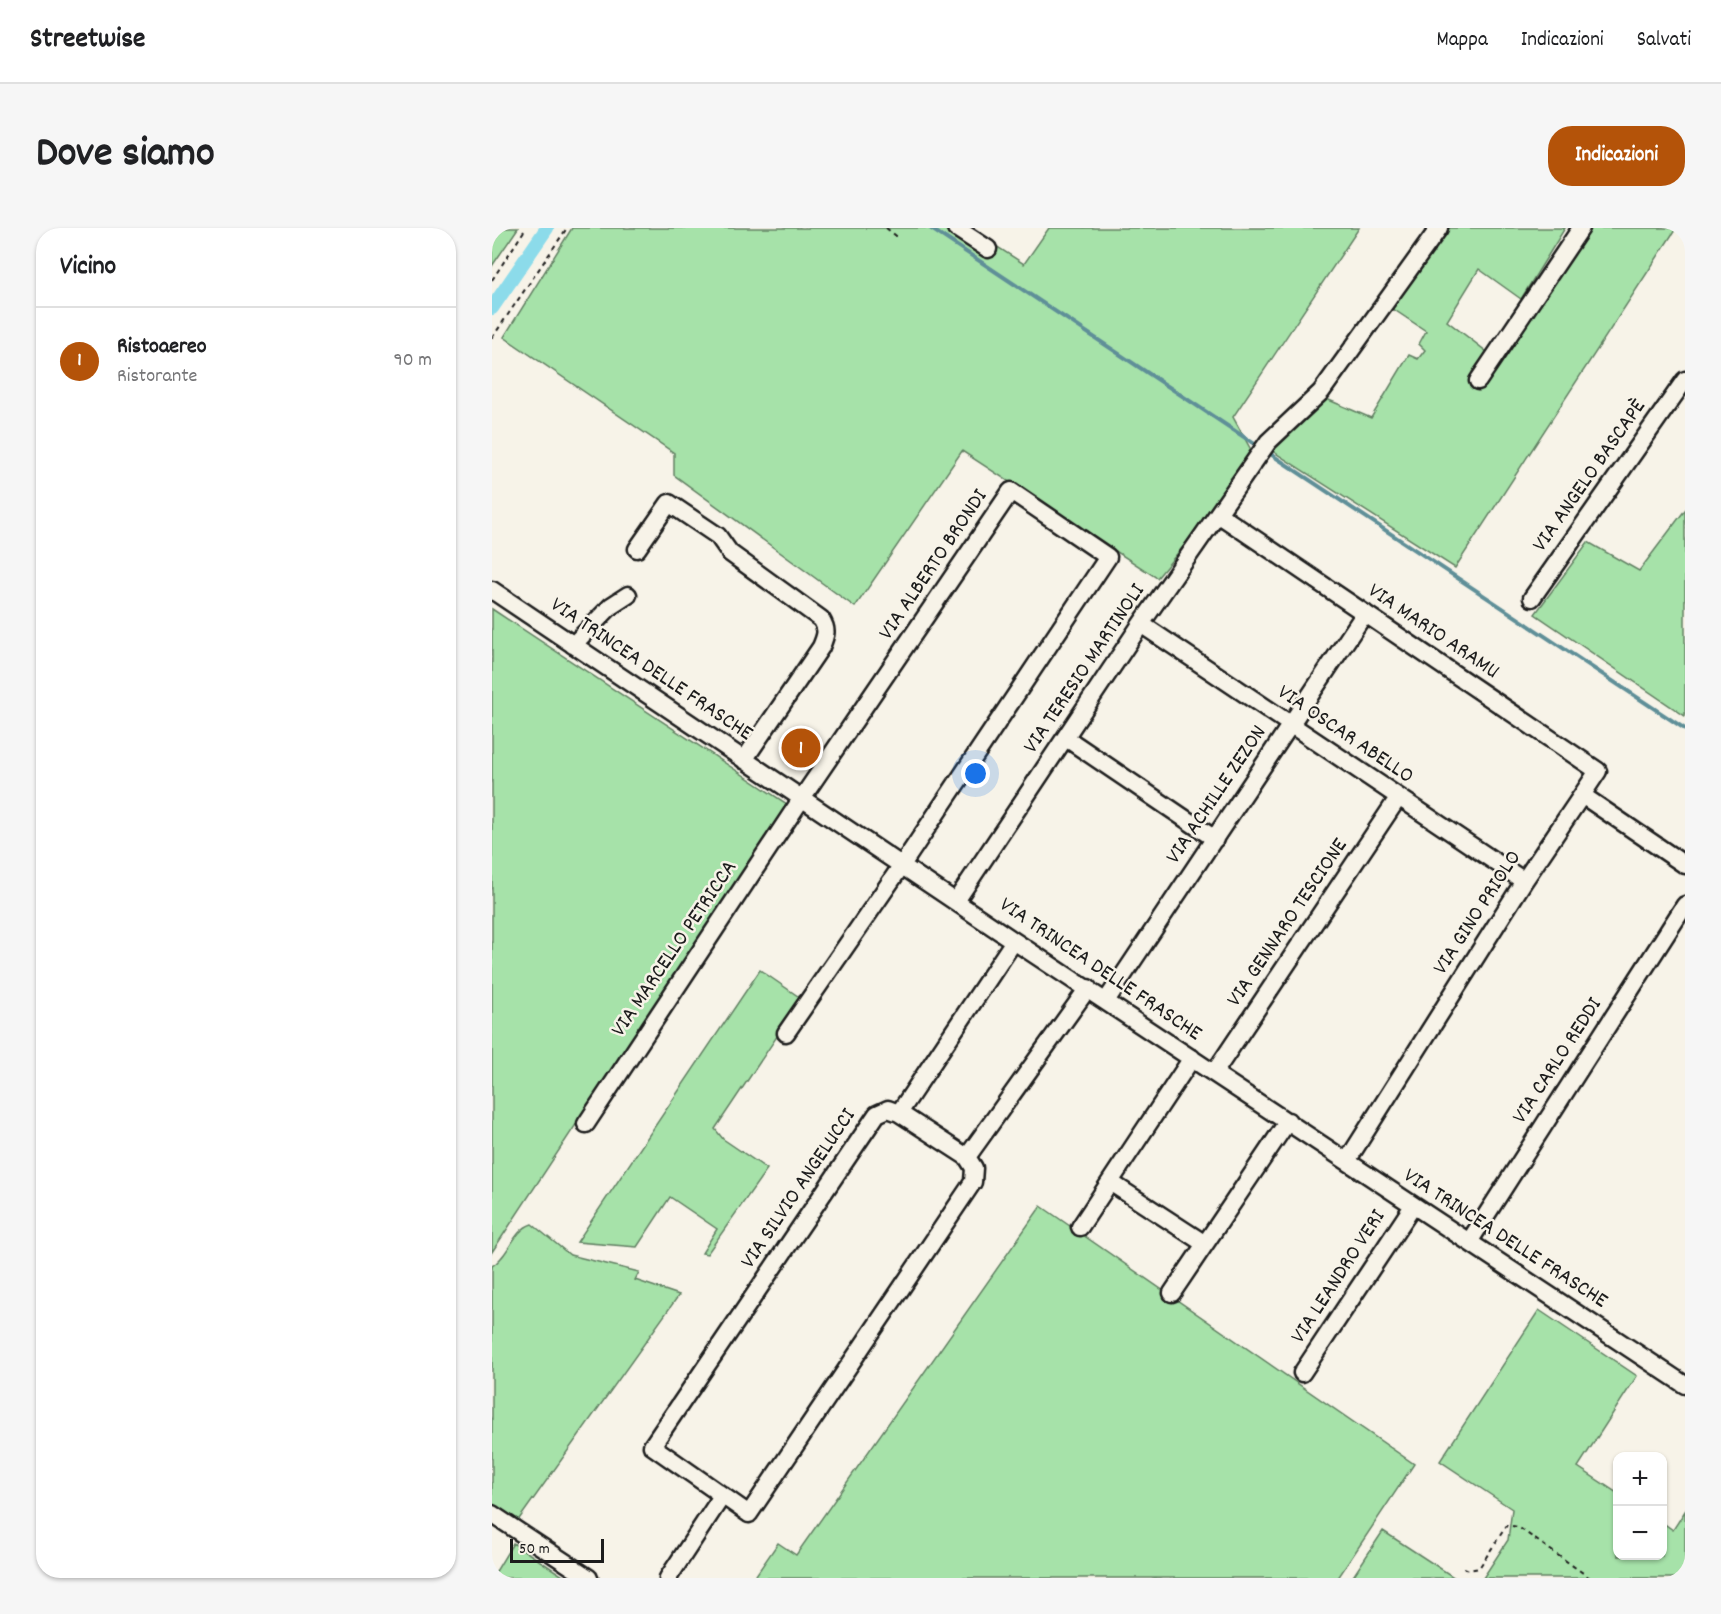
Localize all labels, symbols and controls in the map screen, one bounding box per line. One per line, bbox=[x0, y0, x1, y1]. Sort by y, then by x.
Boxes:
text: Streetwise bbox=[30, 21, 145, 61]
text: Mappa bbox=[1436, 26, 1488, 56]
text: Indicazioni bbox=[1521, 26, 1604, 56]
text: Salvati bbox=[1637, 26, 1691, 56]
text: Dove siamo bbox=[36, 126, 215, 186]
button: Indicazioni bbox=[1548, 126, 1685, 186]
text: Vicino bbox=[60, 249, 116, 286]
text: Ristoaereo bbox=[117, 332, 207, 363]
text: 1 bbox=[77, 347, 82, 375]
text: 90 m bbox=[394, 347, 432, 375]
text: Ristorante bbox=[117, 363, 197, 391]
street label: VIA ANGELO BASCAPÈ bbox=[1526, 393, 1654, 559]
street label: VIA ALBERTO BRONDI bbox=[872, 483, 996, 647]
street label: VIA MARIO ARAMU bbox=[1361, 576, 1505, 688]
street label: VIA TERESIO MARTINOLI bbox=[1017, 578, 1154, 760]
street label: VIA TRINCEA DELLE FRASCHE bbox=[544, 591, 758, 749]
street label: VIA OSCAR ABELLO bbox=[1271, 678, 1419, 792]
street label: VIA ACHILLE ZEZON bbox=[1159, 719, 1275, 871]
pin: 1 bbox=[782, 726, 820, 770]
your location bbox=[961, 759, 990, 788]
street label: VIA GENNARO TESCIONE bbox=[1220, 833, 1356, 1013]
street label: VIA GINO PRIOLO bbox=[1426, 845, 1530, 981]
street label: VIA MARCELLO PETRICCA bbox=[604, 855, 746, 1043]
street label: VIA TRINCEA DELLE FRASCHE bbox=[993, 891, 1207, 1049]
street label: VIA CARLO REDDI bbox=[1506, 992, 1611, 1130]
street label: VIA SILVIO ANGELUCCI bbox=[734, 1103, 864, 1275]
street label: VIA TRINCEA DELLE FRASCHE bbox=[1397, 1161, 1613, 1317]
street label: VIA LEANDRO VERI bbox=[1284, 1204, 1394, 1350]
map controls bbox=[1613, 1452, 1667, 1560]
button: + bbox=[1613, 1452, 1667, 1506]
button: − bbox=[1613, 1506, 1667, 1560]
scale bar bbox=[510, 1536, 604, 1564]
text: 50 m bbox=[519, 1538, 550, 1561]

